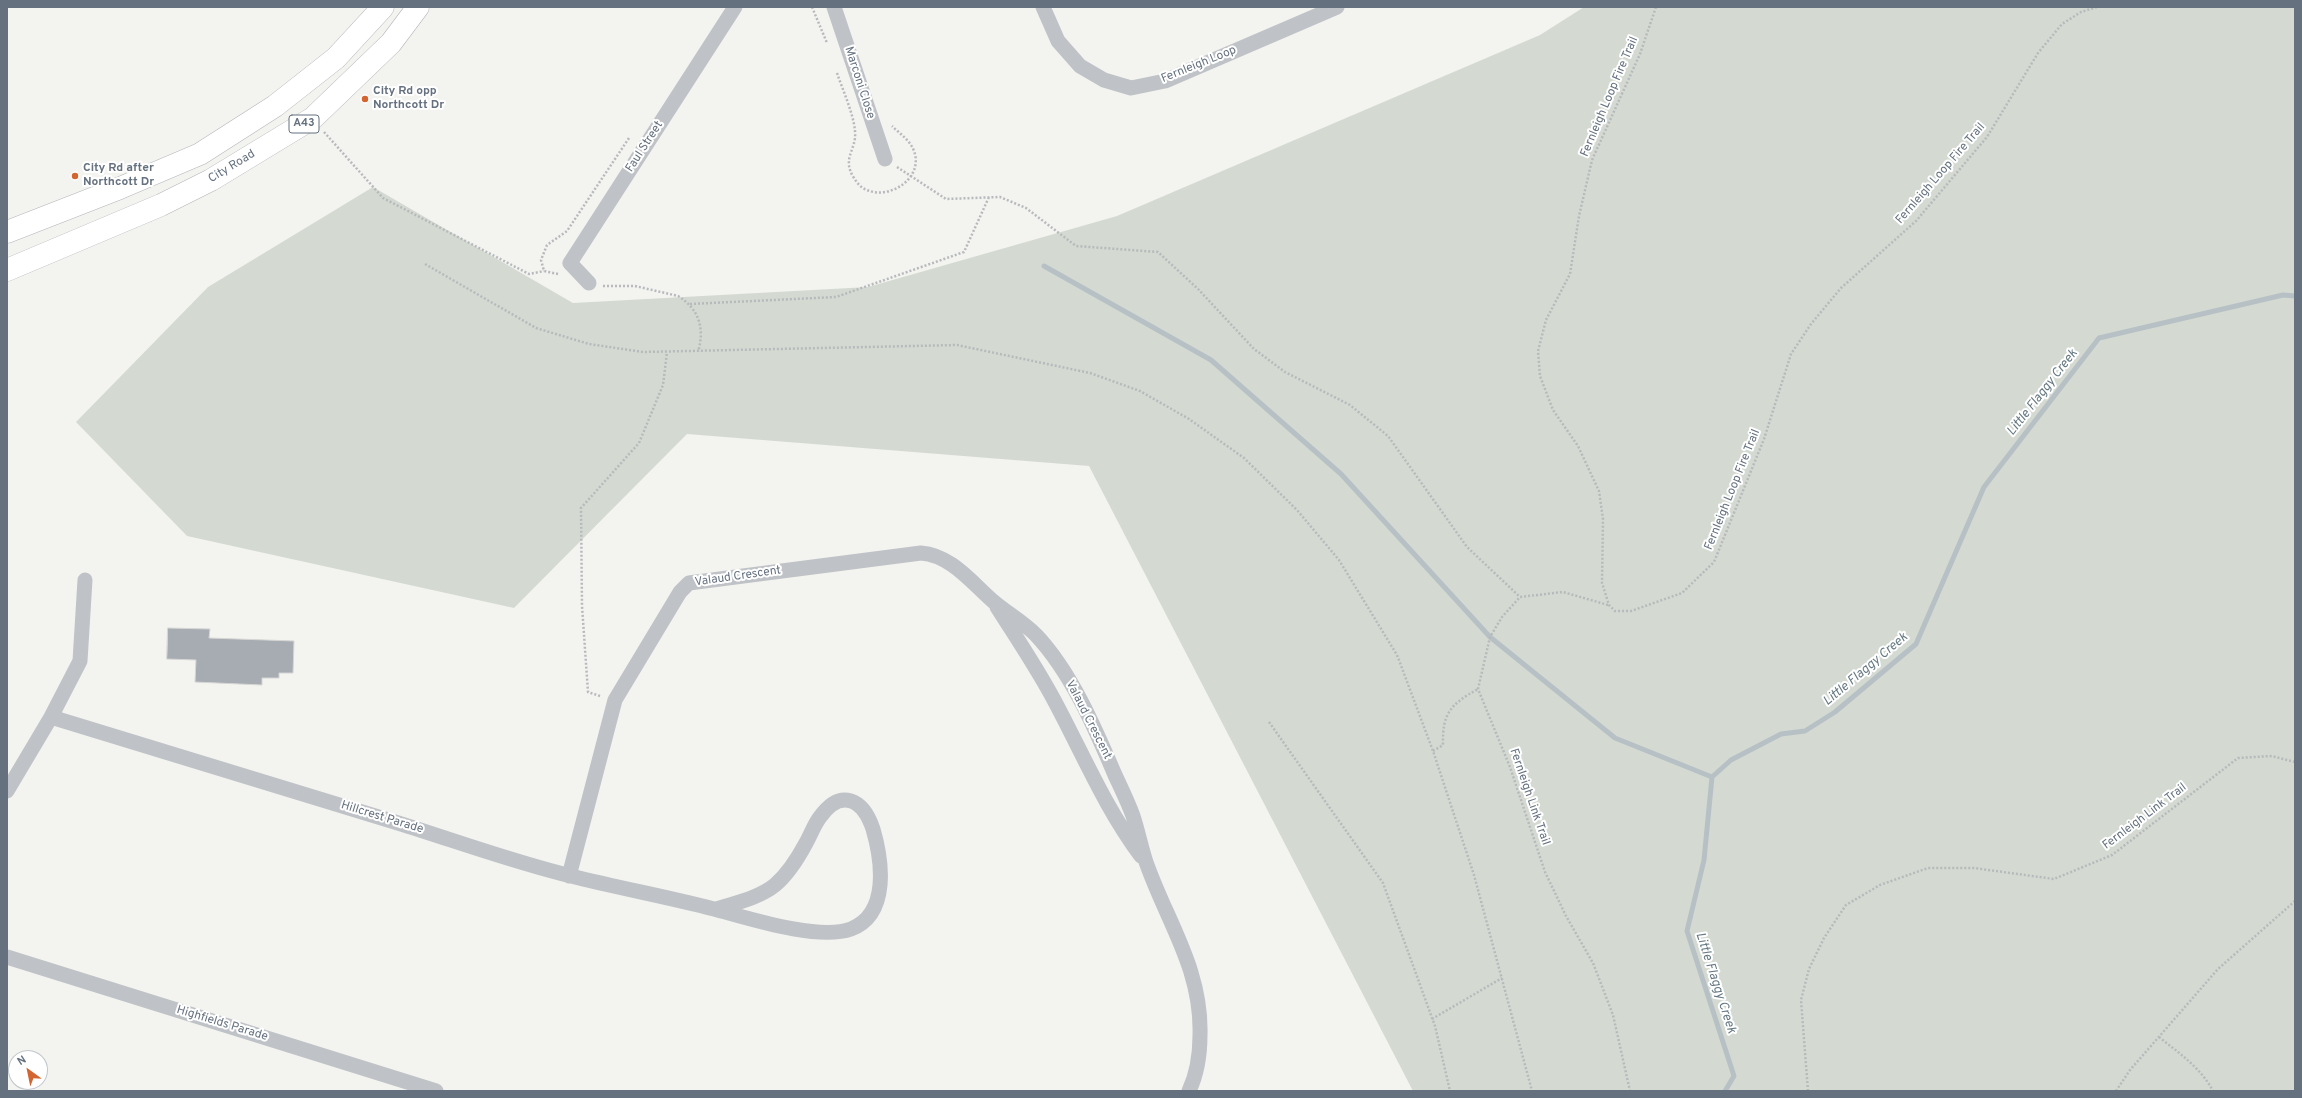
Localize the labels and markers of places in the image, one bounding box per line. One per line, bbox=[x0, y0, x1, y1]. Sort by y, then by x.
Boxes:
place label: City Rd opp Northcott Dr bbox=[373, 85, 444, 113]
marker: City Rd opp Northcott Dr bbox=[360, 94, 370, 104]
place label: City Rd after Northcott Dr bbox=[83, 162, 154, 190]
marker: City Rd after Northcott Dr bbox=[70, 171, 80, 181]

